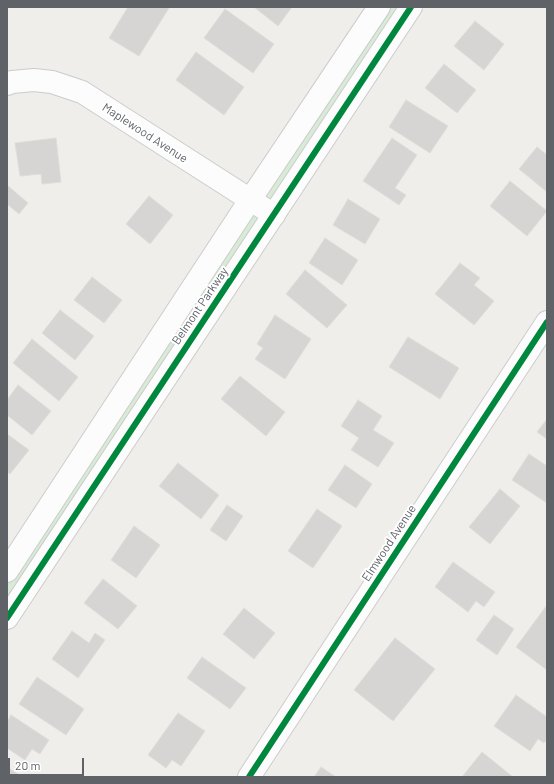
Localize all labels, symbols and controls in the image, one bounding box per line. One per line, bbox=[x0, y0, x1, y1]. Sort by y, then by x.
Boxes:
street label: Maplewood Avenue bbox=[100, 100, 190, 166]
street label: Belmont Parkway bbox=[169, 265, 231, 347]
street label: Elmwood Avenue bbox=[359, 502, 419, 584]
scale bar bbox=[10, 750, 86, 776]
text: 20 m bbox=[15, 758, 41, 772]

